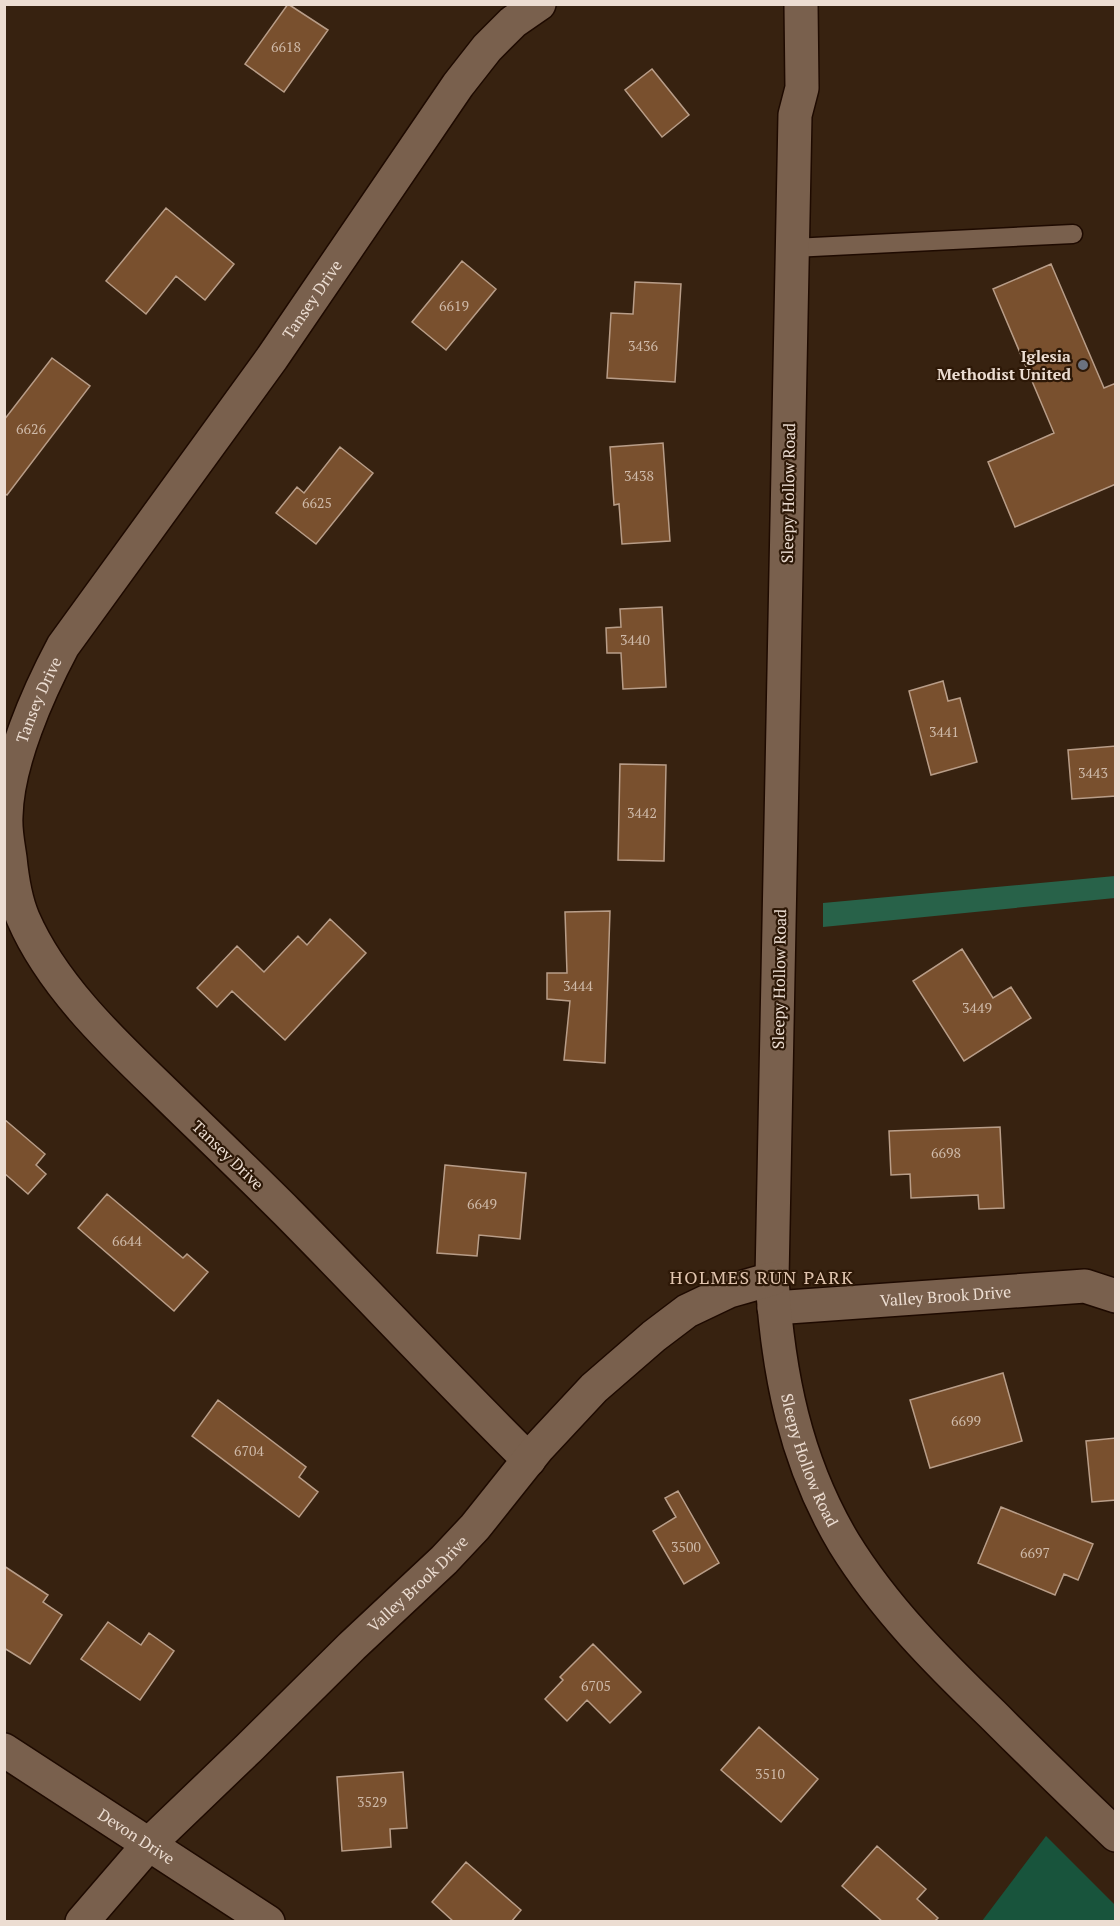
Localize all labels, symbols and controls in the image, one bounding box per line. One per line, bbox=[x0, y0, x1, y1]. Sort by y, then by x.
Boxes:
house number: 6618 bbox=[271, 37, 301, 56]
street label: Tansey Drive bbox=[277, 255, 347, 344]
house number: 6619 bbox=[439, 296, 469, 315]
house number: 3436 bbox=[628, 336, 658, 355]
place label: Iglesia Methodist United bbox=[937, 345, 1071, 385]
marker: Iglesia Methodist United bbox=[1076, 358, 1090, 372]
house number: 6626 bbox=[16, 419, 46, 438]
street label: Sleepy Hollow Road bbox=[776, 423, 800, 563]
house number: 3438 bbox=[624, 466, 654, 485]
house number: 6625 bbox=[302, 493, 332, 512]
house number: 3440 bbox=[620, 630, 650, 649]
street label: Tansey Drive bbox=[10, 653, 67, 746]
house number: 3441 bbox=[929, 722, 959, 741]
house number: 3443 bbox=[1078, 763, 1108, 782]
house number: 3442 bbox=[627, 803, 657, 822]
street label: Sleepy Hollow Road bbox=[767, 909, 791, 1049]
house number: 3444 bbox=[563, 976, 593, 995]
house number: 3449 bbox=[962, 998, 992, 1017]
street label: Tansey Drive bbox=[187, 1115, 269, 1195]
house number: 6698 bbox=[931, 1143, 961, 1162]
house number: 6649 bbox=[467, 1194, 497, 1213]
house number: 6644 bbox=[112, 1231, 142, 1250]
district label: HOLMES RUN PARK bbox=[670, 1265, 854, 1289]
street label: Valley Brook Drive bbox=[879, 1280, 1012, 1311]
street label: Sleepy Hollow Road bbox=[776, 1391, 844, 1531]
house number: 6699 bbox=[951, 1411, 981, 1430]
house number: 6704 bbox=[234, 1441, 264, 1460]
street label: Valley Brook Drive bbox=[363, 1530, 473, 1637]
house number: 3500 bbox=[671, 1537, 701, 1556]
house number: 6697 bbox=[1020, 1543, 1050, 1562]
house number: 6705 bbox=[581, 1676, 611, 1695]
house number: 3510 bbox=[755, 1764, 785, 1783]
house number: 3529 bbox=[357, 1792, 387, 1811]
street label: Devon Drive bbox=[94, 1803, 179, 1869]

